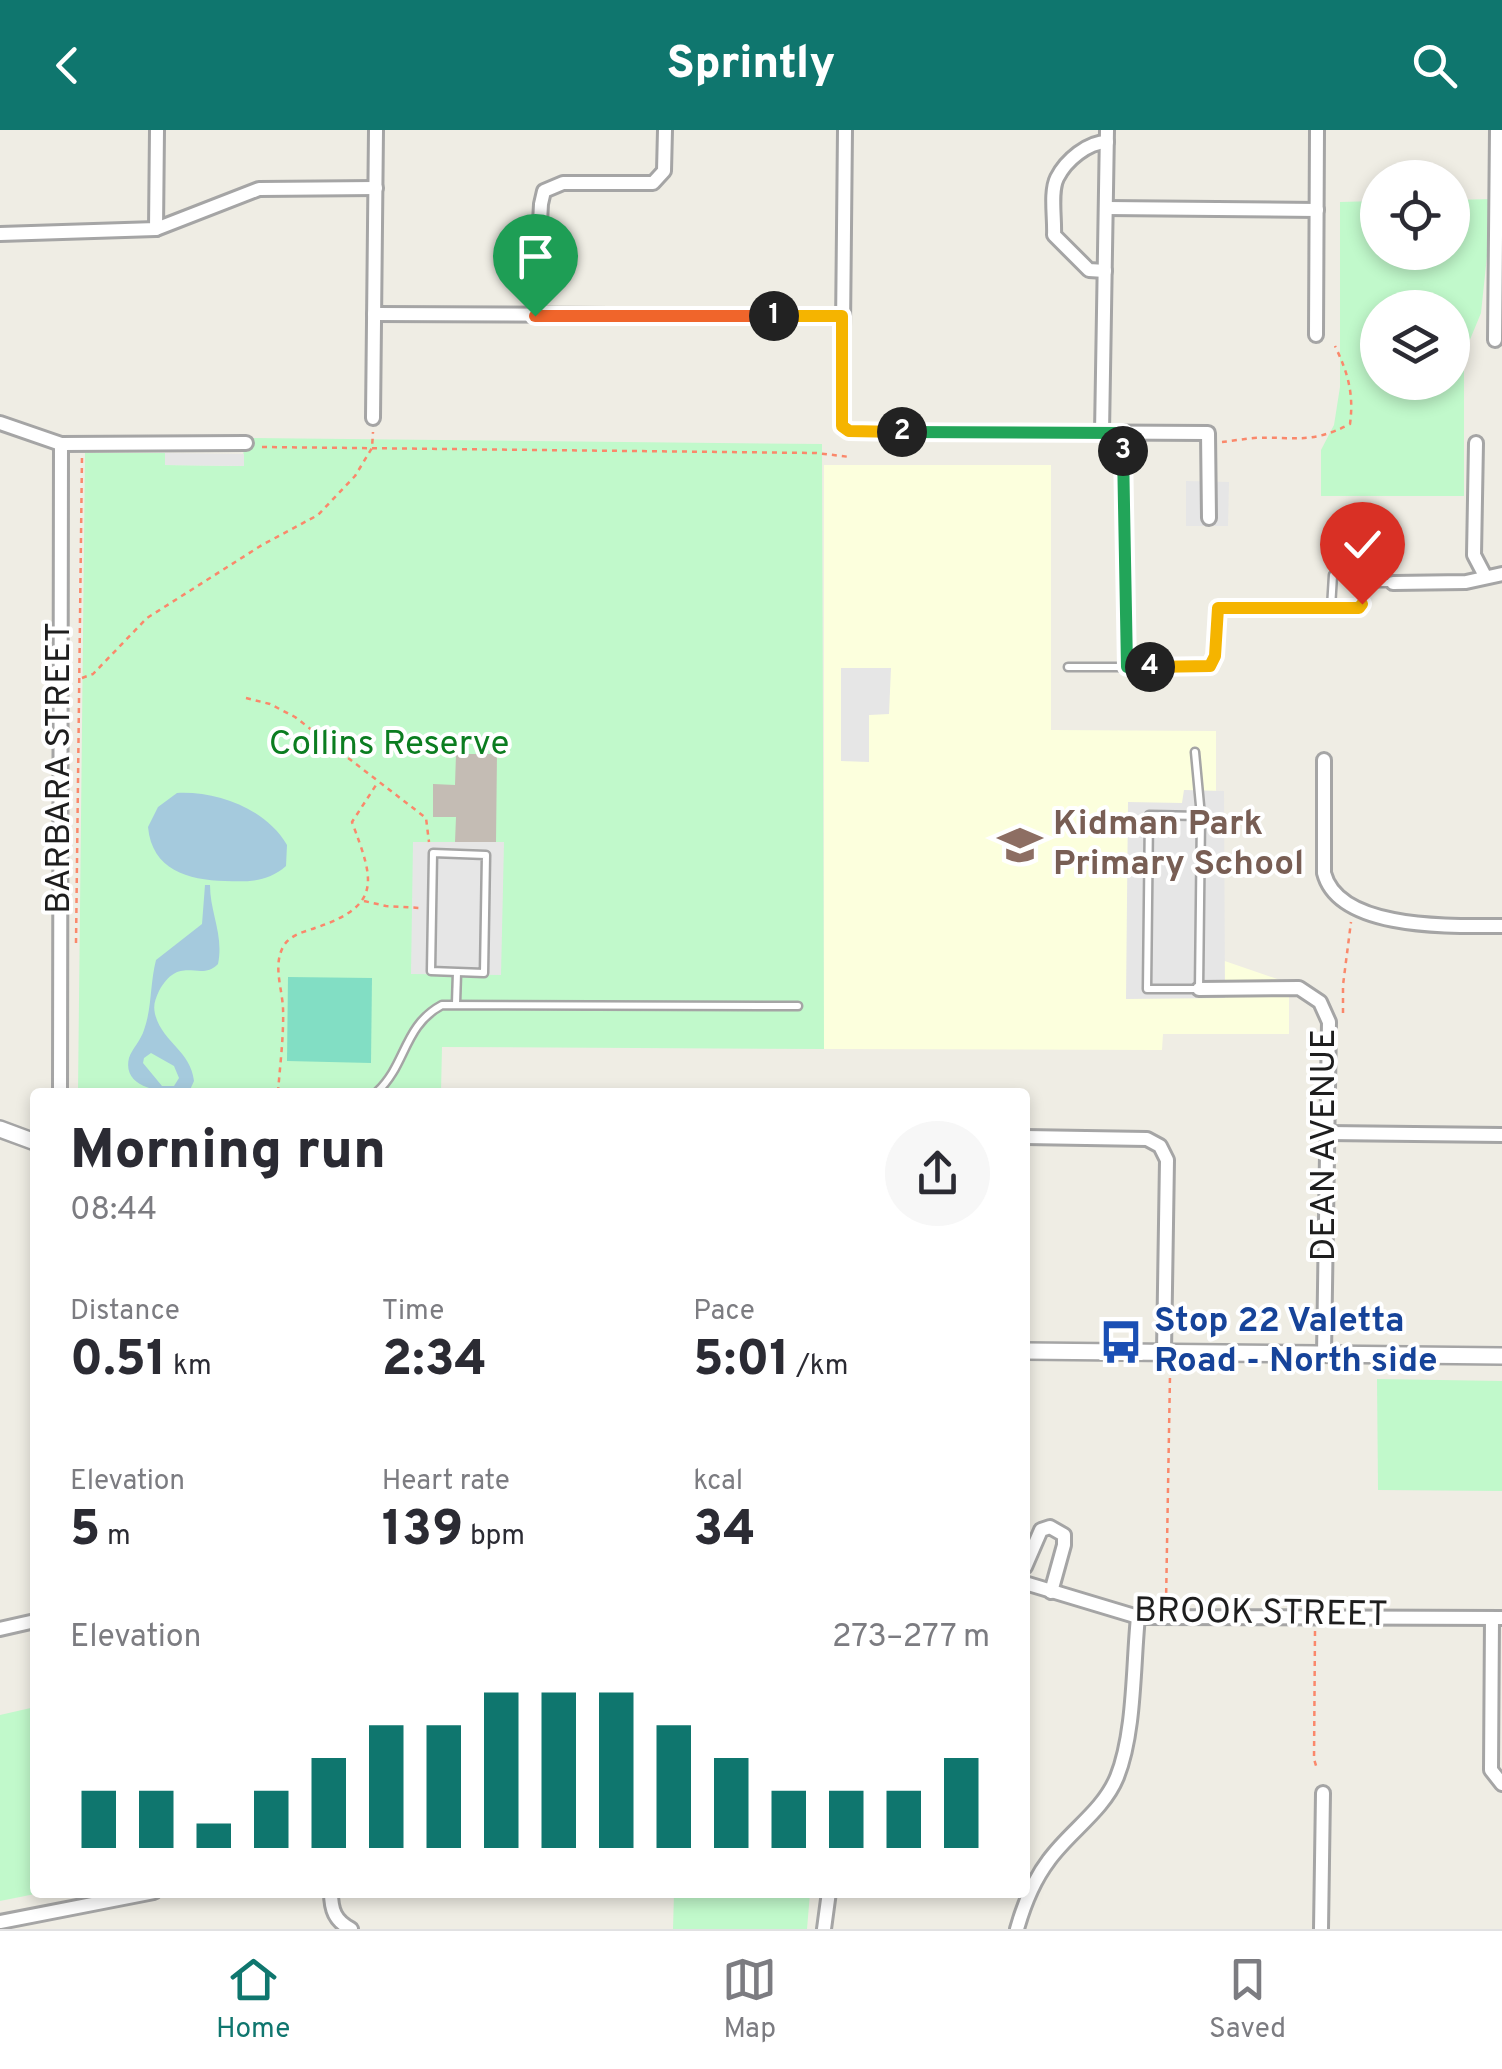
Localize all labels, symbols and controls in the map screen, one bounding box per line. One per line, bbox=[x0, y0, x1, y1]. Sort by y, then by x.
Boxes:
text: Sprintly bbox=[667, 37, 835, 94]
icon: back bbox=[40, 38, 95, 93]
icon: search bbox=[1407, 38, 1462, 93]
map controls bbox=[1360, 160, 1470, 400]
button: locate bbox=[1360, 160, 1470, 270]
pin bbox=[493, 214, 578, 317]
icon: arrive bbox=[508, 229, 563, 284]
button: layers bbox=[1360, 290, 1470, 400]
pin: 1 bbox=[749, 291, 799, 341]
text: 1 bbox=[768, 298, 780, 334]
pin: 2 bbox=[877, 407, 927, 457]
text: 2 bbox=[893, 414, 911, 450]
pin: 3 bbox=[1098, 426, 1148, 476]
text: 3 bbox=[1115, 433, 1131, 469]
pin bbox=[1320, 502, 1405, 605]
icon: check bbox=[1335, 517, 1390, 572]
street label: BARBARA STREET bbox=[38, 622, 82, 914]
pin: 4 bbox=[1125, 642, 1175, 692]
text: 4 bbox=[1141, 649, 1159, 685]
park label: Collins Reserve bbox=[269, 723, 509, 767]
place label: Kidman Park Primary School bbox=[1053, 803, 1304, 887]
school or university icon: Kidman Park Primary School bbox=[996, 821, 1044, 869]
street label: DEAN AVENUE bbox=[1303, 1029, 1347, 1261]
text: Morning run bbox=[70, 1118, 386, 1188]
button: share bbox=[885, 1121, 990, 1226]
text: 08:44 bbox=[70, 1191, 157, 1231]
text: Distance bbox=[70, 1294, 180, 1330]
text: Time bbox=[382, 1294, 444, 1330]
text: Pace bbox=[693, 1294, 755, 1330]
place label: Stop 22 Valetta Road - North side bbox=[1154, 1300, 1438, 1384]
bus stop icon: Stop 22 Valetta Road - North side bbox=[1097, 1318, 1145, 1366]
text: 0.51 bbox=[70, 1330, 166, 1393]
text: 2:34 bbox=[382, 1330, 487, 1393]
text: 5:01 bbox=[693, 1330, 790, 1393]
text: km bbox=[166, 1349, 212, 1385]
text: /km bbox=[790, 1349, 849, 1385]
text: Elevation bbox=[70, 1464, 185, 1500]
text: Heart rate bbox=[382, 1464, 510, 1500]
text: kcal bbox=[693, 1464, 743, 1500]
text: 5 bbox=[70, 1500, 100, 1563]
text: 139 bbox=[382, 1500, 463, 1563]
text: 34 bbox=[693, 1500, 756, 1563]
text: m bbox=[100, 1519, 131, 1555]
text: bpm bbox=[463, 1519, 525, 1555]
street label: BROOK STREET bbox=[1134, 1590, 1388, 1638]
text: Elevation bbox=[70, 1618, 202, 1658]
text: 273–277 m bbox=[832, 1618, 990, 1658]
tab: Home bbox=[216, 1952, 290, 2048]
tab: Map bbox=[722, 1952, 777, 2048]
tab: Saved bbox=[1209, 1952, 1286, 2048]

